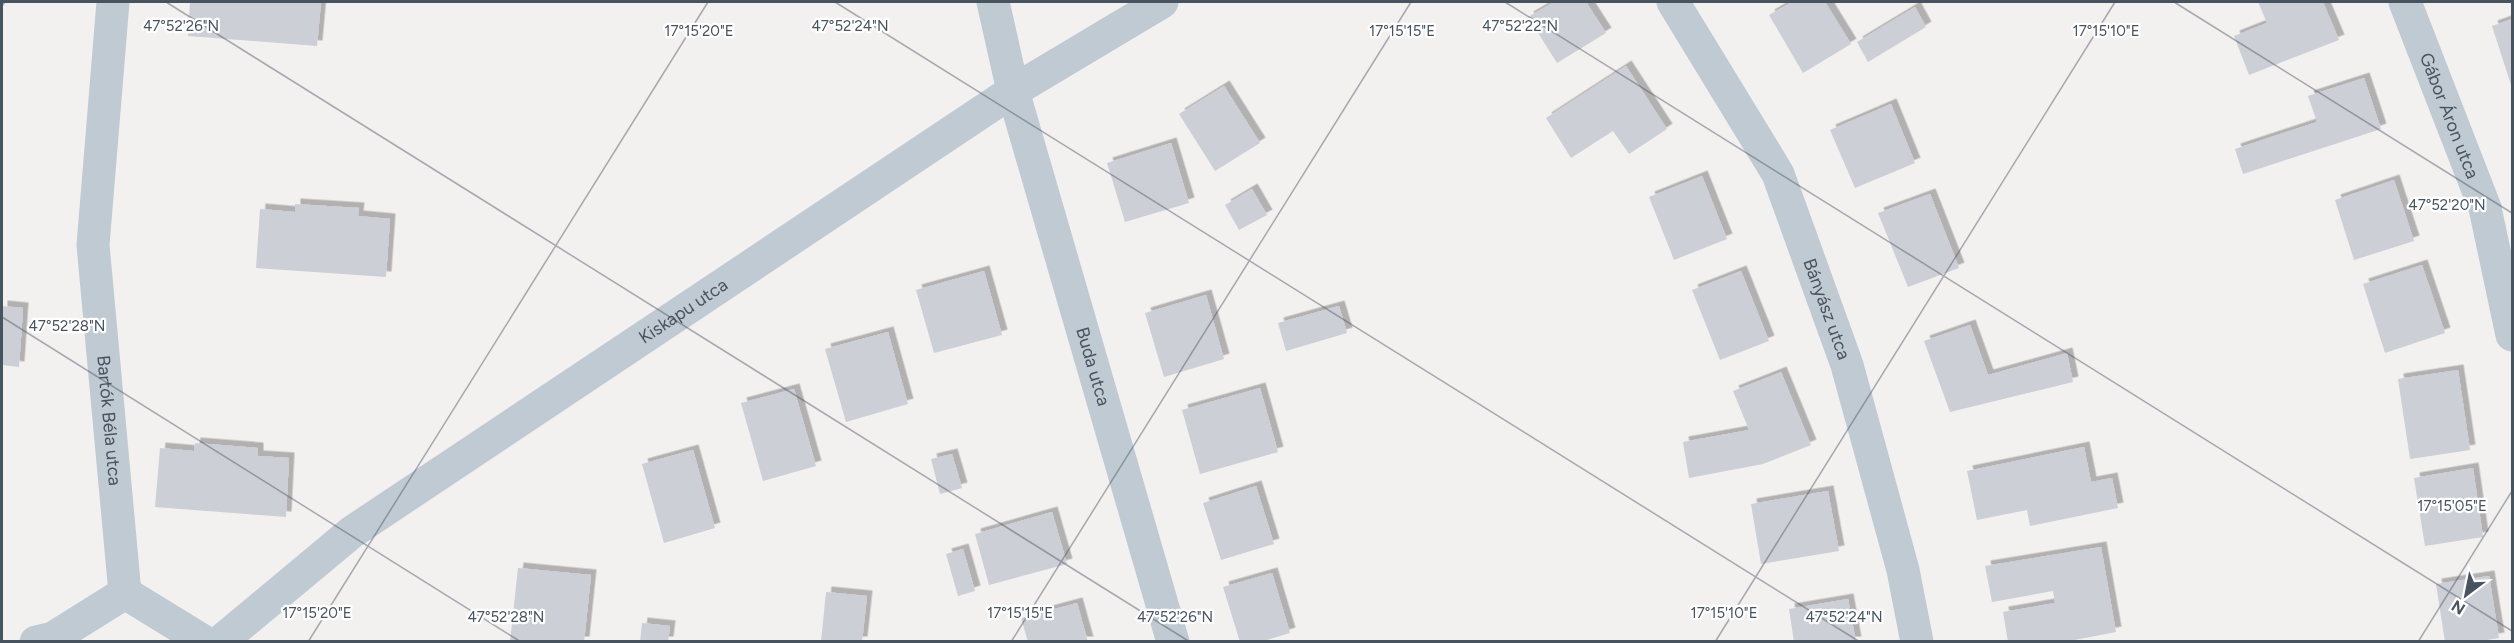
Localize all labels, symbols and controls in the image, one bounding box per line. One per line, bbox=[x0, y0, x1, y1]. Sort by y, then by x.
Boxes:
text: 47°52'26"N bbox=[143, 17, 219, 35]
text: 47°52'24"N bbox=[811, 17, 889, 35]
text: 47°52'22"N bbox=[1482, 17, 1558, 35]
text: 17°15'20"E bbox=[664, 22, 734, 40]
text: 17°15'15"E bbox=[1369, 22, 1435, 40]
text: 17°15'10"E bbox=[2072, 22, 2140, 40]
street label: Gábor Áron utca bbox=[2415, 50, 2484, 182]
text: 47°52'20"N bbox=[2408, 196, 2486, 214]
street label: Bányász utca bbox=[1798, 255, 1855, 363]
street label: Kiskapu utca bbox=[635, 274, 732, 349]
text: 47°52'28"N bbox=[29, 317, 105, 335]
street label: Buda utca bbox=[1071, 324, 1115, 408]
street label: Bartók Béla utca bbox=[92, 354, 126, 487]
text: 17°15'05"E bbox=[2417, 497, 2487, 515]
north arrow bbox=[2436, 565, 2496, 625]
text: N bbox=[2448, 596, 2469, 619]
text: 17°15'20"E bbox=[282, 604, 352, 622]
text: 17°15'15"E bbox=[987, 604, 1053, 622]
text: 17°15'10"E bbox=[1690, 604, 1758, 622]
text: 47°52'28"N bbox=[468, 608, 544, 626]
text: 47°52'26"N bbox=[1137, 608, 1213, 626]
text: 47°52'24"N bbox=[1805, 608, 1883, 626]

